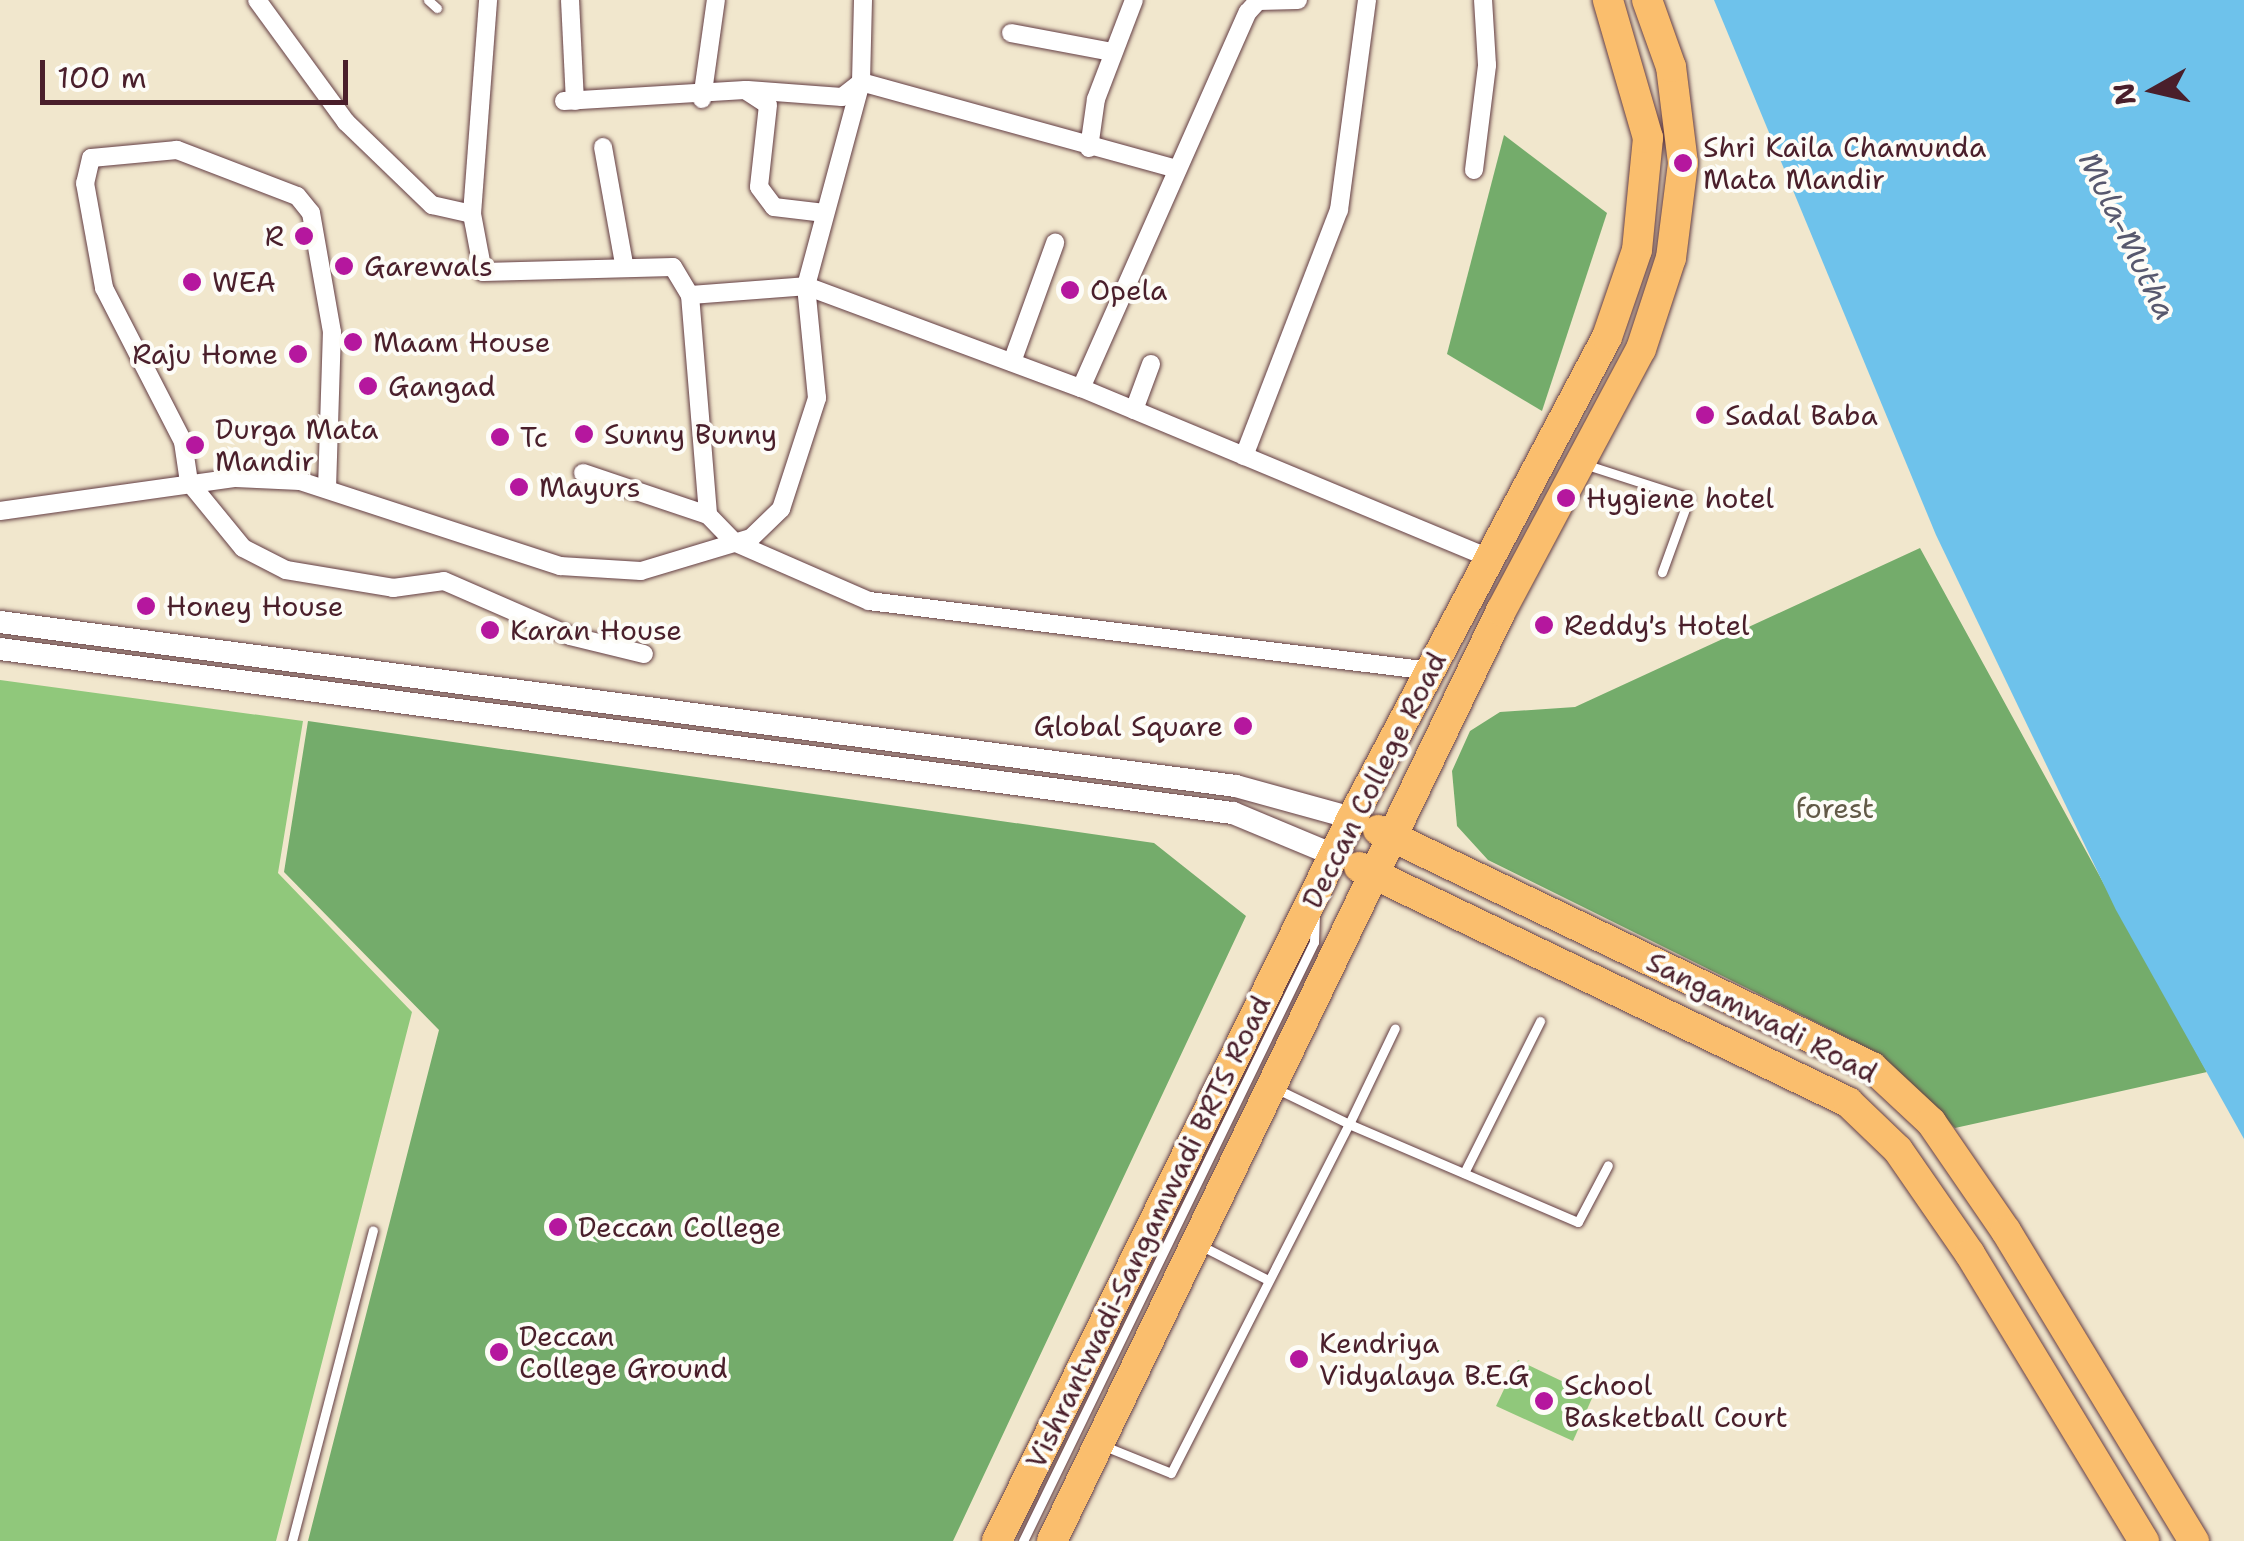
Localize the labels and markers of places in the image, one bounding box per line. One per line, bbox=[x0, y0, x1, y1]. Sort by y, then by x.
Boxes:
place label: Shri Kaila Chamunda Mata Mandir bbox=[1703, 130, 1986, 196]
marker: Shri Kaila Chamunda Mata Mandir bbox=[1672, 152, 1694, 174]
place label: R bbox=[265, 219, 284, 253]
marker: R bbox=[293, 225, 315, 247]
place label: Garewals bbox=[364, 249, 493, 283]
marker: Garewals bbox=[333, 255, 355, 277]
place label: WEA bbox=[212, 265, 276, 299]
marker: WEA bbox=[181, 271, 203, 293]
place label: Opela bbox=[1090, 273, 1167, 307]
marker: Opela bbox=[1059, 279, 1081, 301]
place label: Maam House bbox=[373, 325, 551, 359]
marker: Maam House bbox=[342, 331, 364, 353]
place label: Raju Home bbox=[132, 337, 278, 371]
marker: Raju Home bbox=[287, 343, 309, 365]
place label: Gangad bbox=[388, 369, 496, 403]
marker: Gangad bbox=[357, 375, 379, 397]
place label: Sadal Baba bbox=[1725, 398, 1878, 432]
marker: Sadal Baba bbox=[1694, 404, 1716, 426]
place label: Durga Mata Mandir bbox=[215, 412, 378, 478]
place label: Sunny Bunny bbox=[604, 417, 777, 451]
place label: Tc bbox=[520, 420, 548, 454]
marker: Sunny Bunny bbox=[573, 423, 595, 445]
marker: Tc bbox=[489, 426, 511, 448]
marker: Durga Mata Mandir bbox=[184, 434, 206, 456]
place label: Mayurs bbox=[539, 470, 641, 504]
marker: Mayurs bbox=[508, 476, 530, 498]
place label: Hygiene hotel bbox=[1586, 481, 1774, 515]
marker: Hygiene hotel bbox=[1555, 487, 1577, 509]
place label: Honey House bbox=[166, 589, 344, 623]
marker: Honey House bbox=[135, 595, 157, 617]
place label: Reddy's Hotel bbox=[1564, 608, 1749, 642]
place label: Karan House bbox=[510, 613, 682, 647]
marker: Reddy's Hotel bbox=[1533, 614, 1555, 636]
marker: Karan House bbox=[479, 619, 501, 641]
place label: Global Square bbox=[1033, 709, 1223, 743]
marker: Global Square bbox=[1232, 715, 1254, 737]
place label: Deccan College bbox=[578, 1210, 781, 1244]
marker: Deccan College bbox=[547, 1216, 569, 1238]
place label: Deccan College Ground bbox=[519, 1319, 728, 1385]
place label: Kendriya Vidyalaya B.E.G bbox=[1319, 1326, 1529, 1392]
marker: Deccan College Ground bbox=[488, 1341, 510, 1363]
marker: Kendriya Vidyalaya B.E.G bbox=[1288, 1348, 1310, 1370]
place label: School Basketball Court bbox=[1564, 1368, 1788, 1434]
marker: School Basketball Court bbox=[1533, 1390, 1555, 1412]

